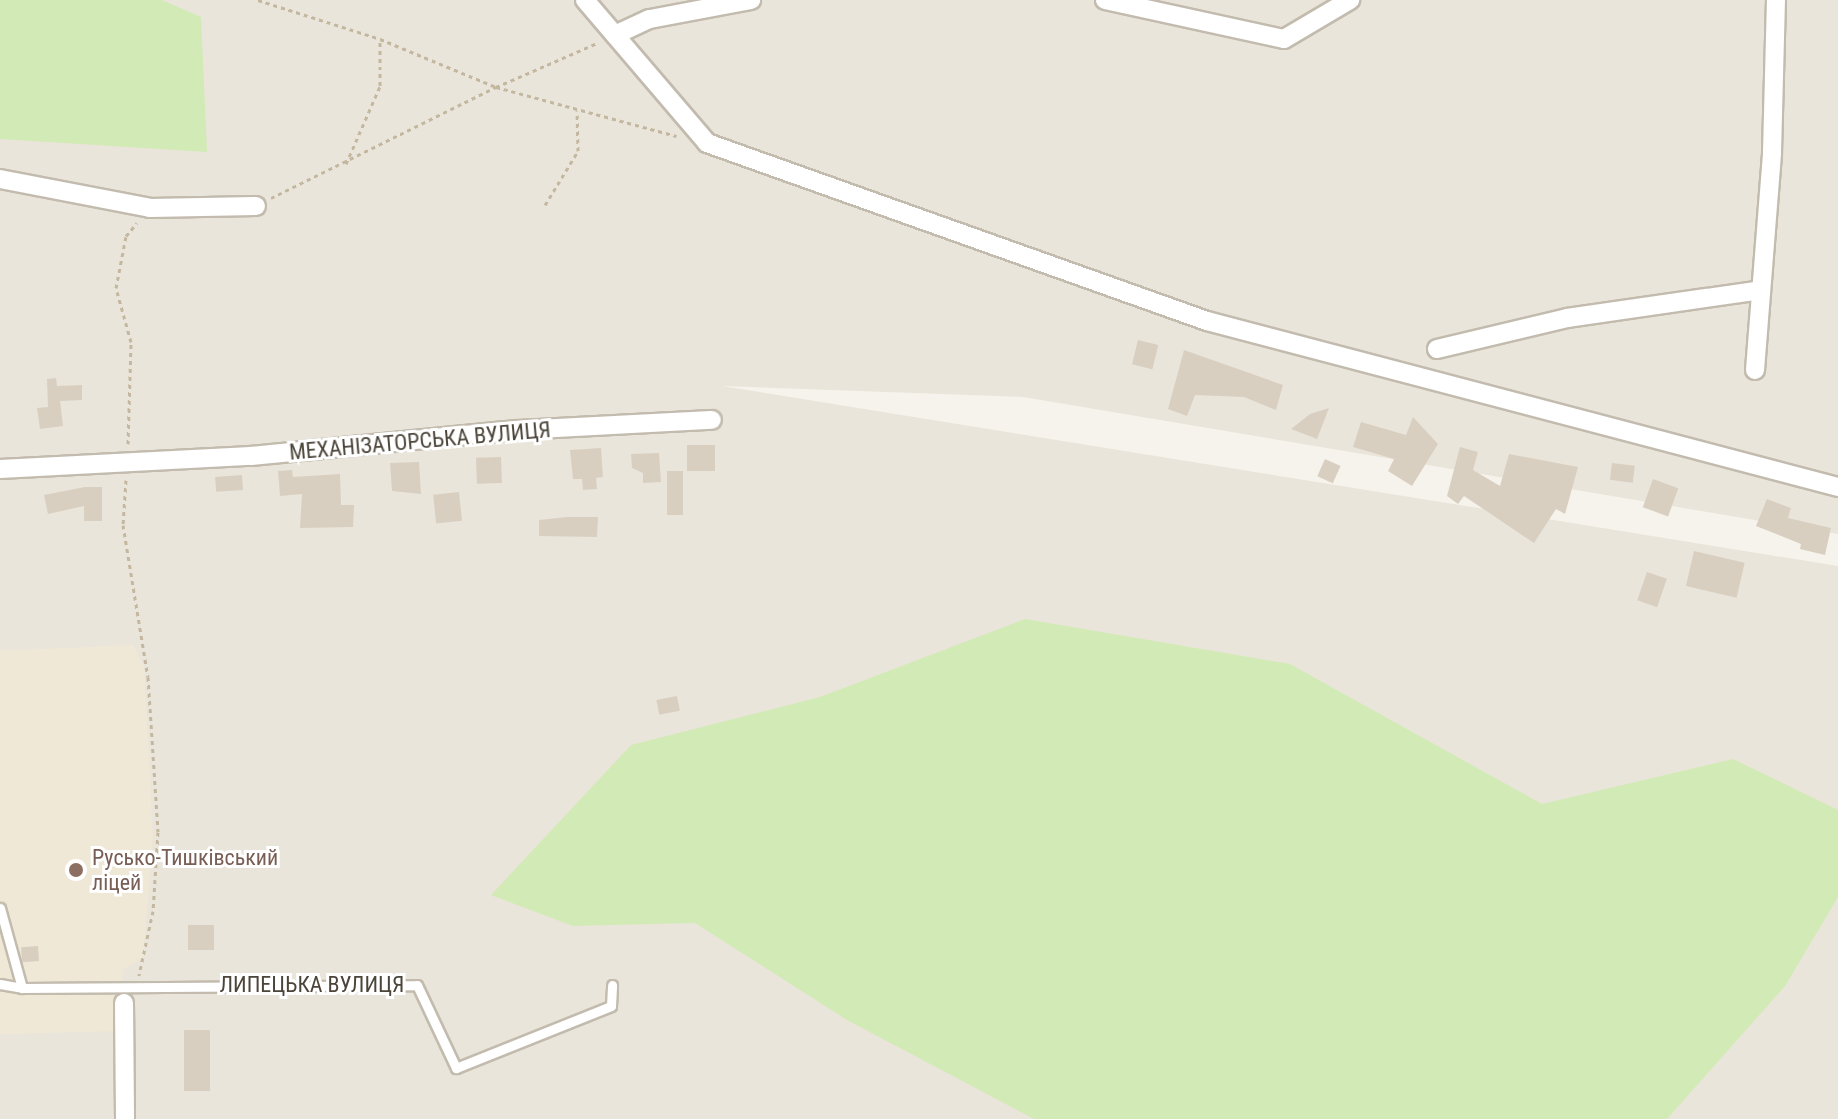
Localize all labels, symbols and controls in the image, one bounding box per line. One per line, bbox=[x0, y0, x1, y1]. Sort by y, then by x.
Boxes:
street label: МЕХАНІЗАТОРСЬКА ВУЛИЦЯ bbox=[288, 416, 552, 466]
place label: Русько-Тишківський ліцей bbox=[92, 844, 278, 896]
marker: Русько-Тишківський ліцей bbox=[67, 861, 85, 879]
street label: ЛИПЕЦЬКА ВУЛИЦЯ bbox=[219, 972, 405, 998]

